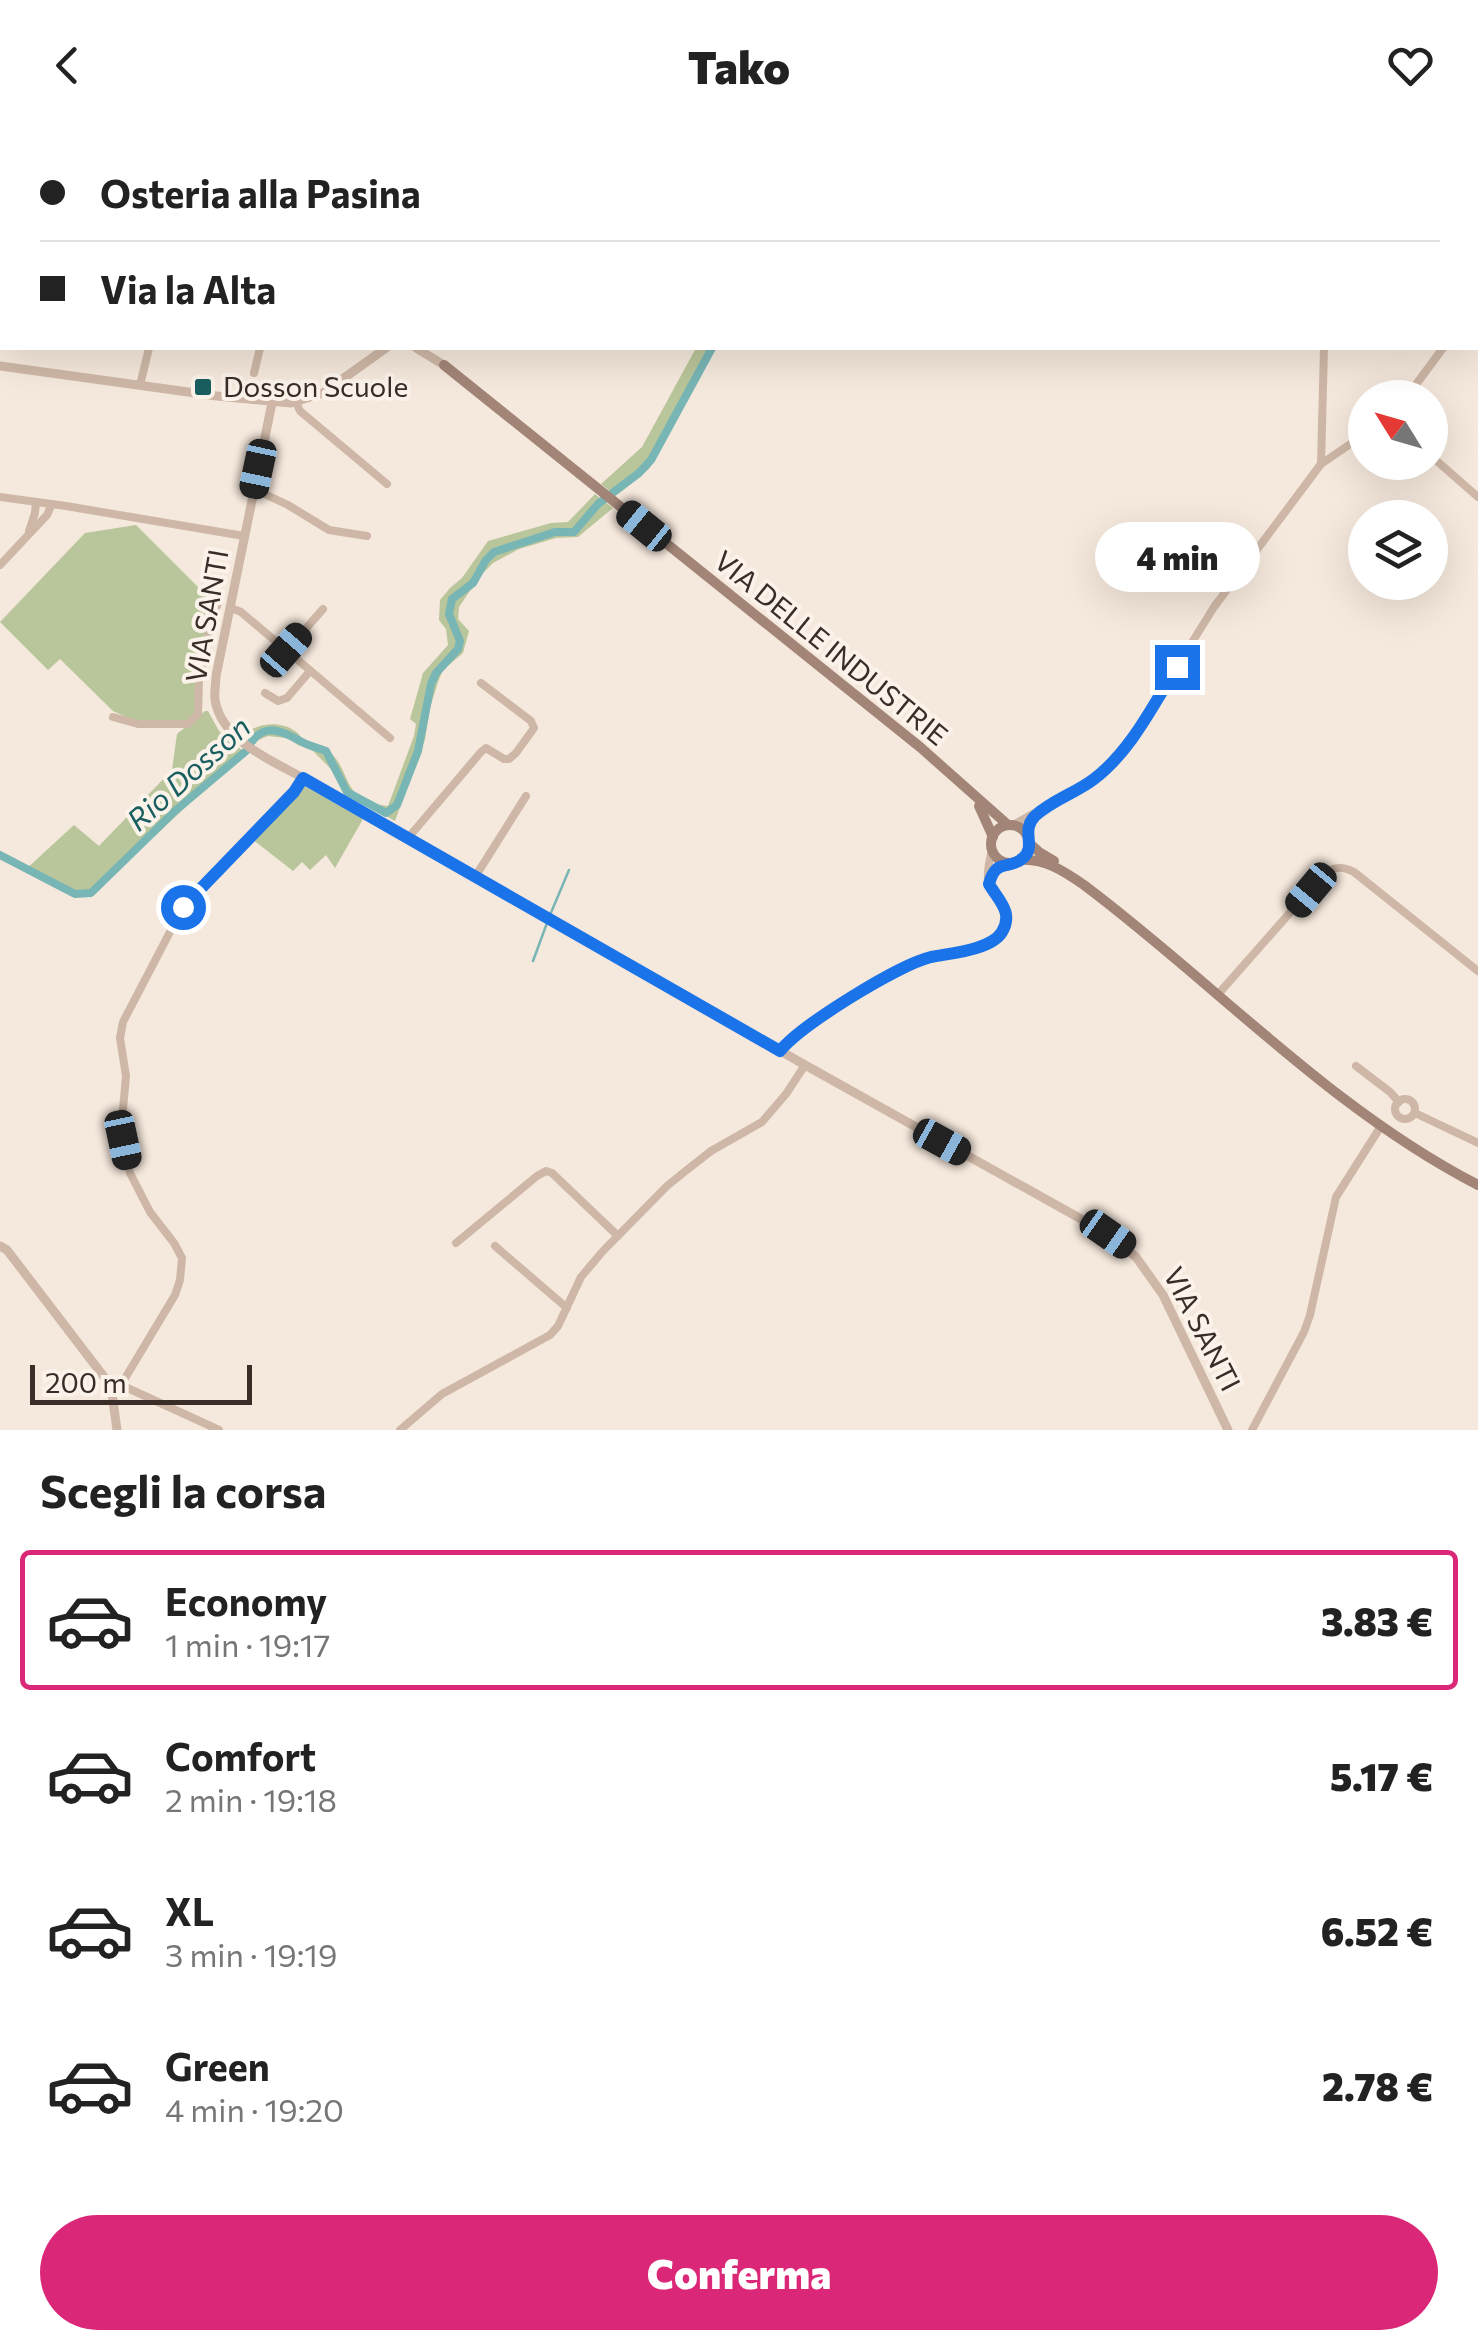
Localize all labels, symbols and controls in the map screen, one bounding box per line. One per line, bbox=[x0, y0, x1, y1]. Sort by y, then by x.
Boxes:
icon: back bbox=[40, 38, 95, 93]
text: Tako bbox=[688, 38, 790, 93]
icon: heart bbox=[1383, 38, 1438, 93]
text: Osteria alla Pasina bbox=[100, 169, 421, 216]
text: Via la Alta bbox=[100, 265, 276, 312]
place label: Dosson Scuole bbox=[223, 369, 408, 403]
marker: Dosson Scuole bbox=[192, 376, 214, 398]
north arrow bbox=[1348, 380, 1448, 480]
map controls bbox=[1348, 380, 1448, 600]
car bbox=[237, 437, 279, 501]
car bbox=[611, 495, 677, 557]
button: layers bbox=[1348, 500, 1448, 600]
callout: 4 min bbox=[1094, 522, 1260, 592]
text: 4 min bbox=[1137, 537, 1218, 577]
street label: VIA DELLE INDUSTRIE bbox=[708, 543, 955, 752]
street label: VIA SANTI bbox=[178, 547, 234, 685]
car bbox=[255, 618, 317, 682]
route end bbox=[1155, 645, 1200, 690]
water label: Rio Dosson bbox=[118, 707, 257, 837]
car bbox=[1280, 857, 1342, 923]
route start bbox=[161, 885, 206, 930]
car bbox=[102, 1108, 144, 1172]
car bbox=[908, 1114, 976, 1170]
car bbox=[1075, 1205, 1141, 1263]
street label: VIA SANTI bbox=[1157, 1261, 1249, 1396]
scale bar bbox=[30, 1360, 252, 1404]
text: 200 m bbox=[45, 1365, 127, 1399]
text: Scegli la corsa bbox=[40, 1462, 327, 1517]
icon: car bbox=[45, 1575, 135, 1665]
text: Economy bbox=[165, 1577, 327, 1624]
text: 3.83 € bbox=[1321, 1597, 1433, 1644]
text: 1 min · 19:17 bbox=[165, 1624, 330, 1664]
icon: car bbox=[45, 1730, 135, 1820]
text: Comfort bbox=[165, 1732, 316, 1779]
text: 5.17 € bbox=[1330, 1752, 1433, 1799]
text: 2 min · 19:18 bbox=[165, 1779, 337, 1819]
icon: car bbox=[45, 1885, 135, 1975]
text: XL bbox=[165, 1887, 214, 1934]
text: 6.52 € bbox=[1321, 1907, 1433, 1954]
text: 3 min · 19:19 bbox=[165, 1934, 337, 1974]
icon: car bbox=[45, 2040, 135, 2130]
text: Green bbox=[165, 2042, 270, 2089]
text: 2.78 € bbox=[1322, 2062, 1433, 2109]
text: 4 min · 19:20 bbox=[165, 2089, 344, 2129]
button: Conferma bbox=[40, 2215, 1438, 2330]

